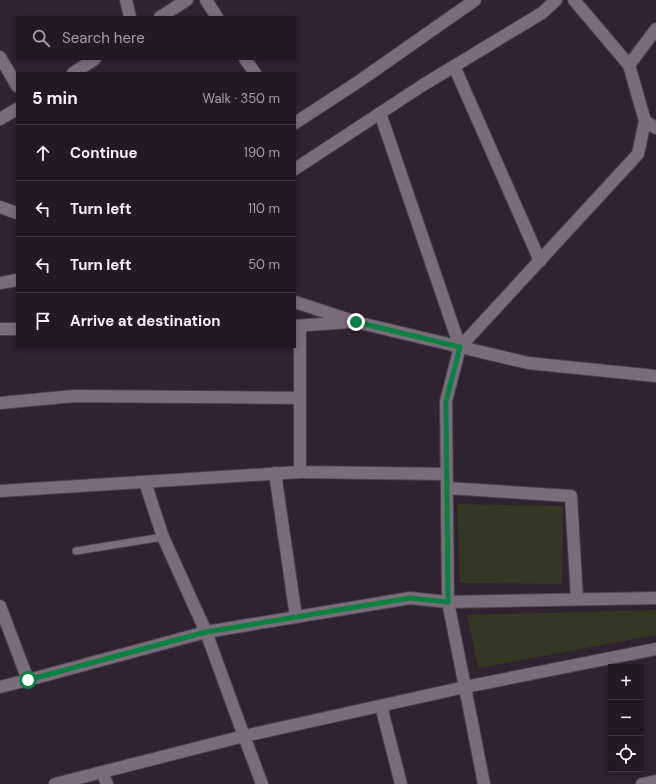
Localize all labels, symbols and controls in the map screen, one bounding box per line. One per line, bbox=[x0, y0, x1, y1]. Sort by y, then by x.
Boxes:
search box bbox=[16, 16, 296, 60]
icon: search bbox=[30, 27, 52, 49]
text: Search here bbox=[62, 28, 145, 48]
text: 5 min bbox=[32, 87, 78, 109]
text: Walk · 350 m bbox=[202, 90, 280, 107]
icon: ahead bbox=[32, 142, 54, 164]
text: Continue bbox=[70, 143, 138, 163]
text: 190 m bbox=[244, 144, 280, 161]
icon: left bbox=[32, 198, 54, 220]
text: Turn left bbox=[70, 199, 131, 219]
text: 110 m bbox=[248, 200, 280, 217]
icon: left bbox=[32, 254, 54, 276]
text: Turn left bbox=[70, 255, 131, 275]
text: 50 m bbox=[248, 256, 280, 273]
icon: arrive bbox=[32, 310, 54, 332]
text: Arrive at destination bbox=[70, 311, 221, 331]
route end bbox=[347, 313, 365, 331]
map controls bbox=[608, 664, 644, 772]
button: + bbox=[608, 664, 644, 700]
route start bbox=[19, 671, 37, 689]
button: − bbox=[608, 700, 644, 736]
button: locate bbox=[608, 736, 644, 772]

